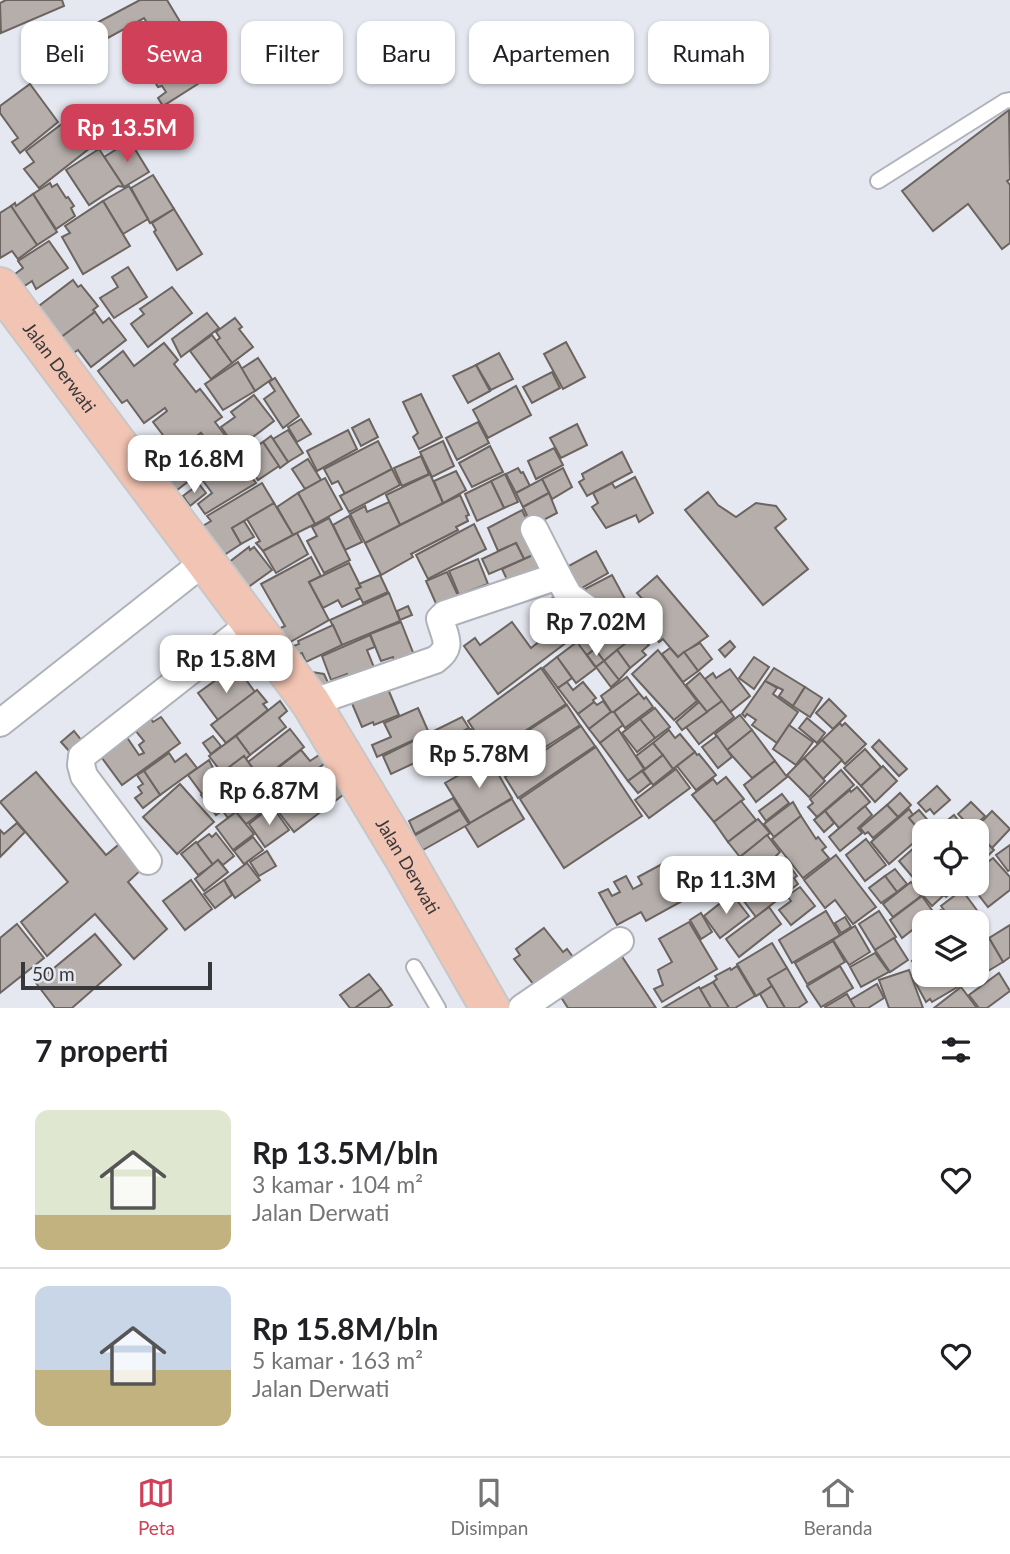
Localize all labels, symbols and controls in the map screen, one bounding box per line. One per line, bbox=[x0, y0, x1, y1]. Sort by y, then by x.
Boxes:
chip: Beli bbox=[21, 21, 108, 84]
chip: Sewa bbox=[122, 21, 227, 84]
chip: Filter bbox=[241, 21, 343, 84]
chip: Baru bbox=[357, 21, 455, 84]
chip: Apartemen bbox=[469, 21, 634, 84]
chip: Rumah bbox=[648, 21, 769, 84]
pin: Rp 13.5M bbox=[55, 104, 199, 164]
text: Rp 13.5M bbox=[77, 113, 177, 141]
street label: Jalan Derwati bbox=[19, 317, 101, 417]
pin: Rp 16.8M bbox=[122, 435, 266, 495]
text: Rp 16.8M bbox=[144, 444, 244, 472]
pin: Rp 7.02M bbox=[524, 598, 668, 658]
text: Rp 7.02M bbox=[546, 607, 646, 635]
pin: Rp 15.8M bbox=[154, 636, 298, 695]
text: Rp 15.8M bbox=[176, 644, 276, 672]
pin: Rp 5.78M bbox=[407, 730, 551, 790]
text: Rp 5.78M bbox=[429, 739, 529, 767]
pin: Rp 6.87M bbox=[197, 768, 341, 827]
text: Rp 6.87M bbox=[219, 776, 319, 804]
street label: Jalan Derwati bbox=[372, 814, 445, 918]
map controls bbox=[912, 819, 989, 987]
button: locate bbox=[912, 819, 989, 896]
pin: Rp 11.3M bbox=[654, 856, 798, 916]
text: Rp 11.3M bbox=[676, 865, 776, 893]
button: layers bbox=[912, 910, 989, 987]
scale bar bbox=[21, 959, 212, 991]
text: 50 m bbox=[32, 962, 75, 985]
icon: filters bbox=[937, 1031, 975, 1069]
text: 7 properti bbox=[35, 1032, 168, 1068]
text: Rp 13.5M/bln bbox=[252, 1134, 438, 1170]
icon: home bbox=[91, 1138, 175, 1222]
icon: heart bbox=[937, 1161, 975, 1199]
text: 3 kamar · 104 m² bbox=[252, 1170, 423, 1198]
text: Jalan Derwati bbox=[252, 1198, 390, 1226]
text: Rp 15.8M/bln bbox=[252, 1310, 438, 1346]
icon: home bbox=[91, 1314, 175, 1398]
icon: heart bbox=[937, 1337, 975, 1375]
text: 5 kamar · 163 m² bbox=[252, 1346, 423, 1374]
text: Jalan Derwati bbox=[252, 1374, 390, 1402]
tab: Peta bbox=[137, 1474, 175, 1539]
tab: Disimpan bbox=[450, 1474, 528, 1539]
tab: Beranda bbox=[803, 1474, 872, 1539]

